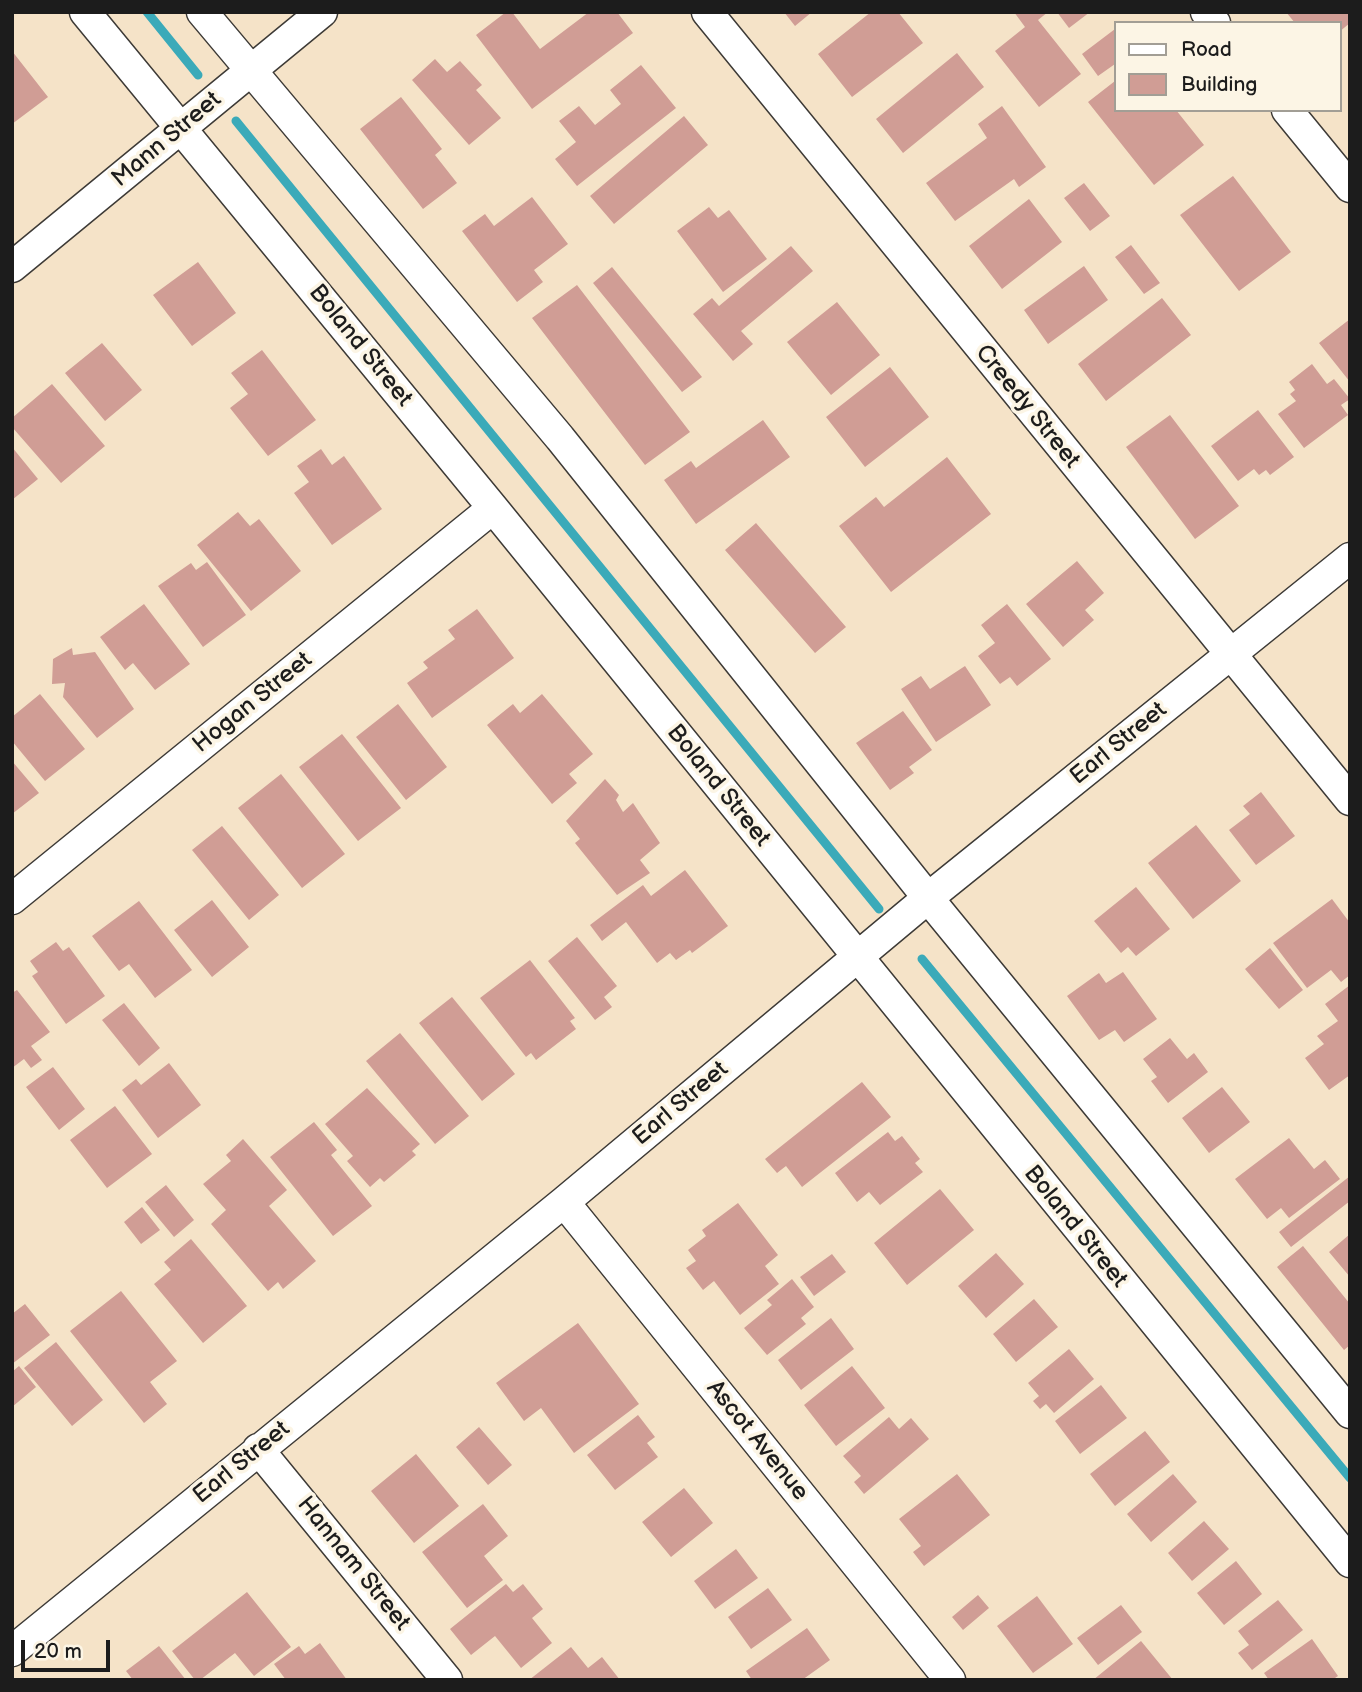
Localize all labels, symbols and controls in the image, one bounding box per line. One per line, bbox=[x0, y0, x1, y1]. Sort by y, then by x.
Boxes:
legend bbox=[1114, 21, 1341, 112]
text: Road bbox=[1181, 37, 1232, 62]
text: Building bbox=[1181, 72, 1257, 97]
street label: Mann Street bbox=[107, 86, 227, 194]
street label: Boland Street bbox=[302, 279, 418, 413]
street label: Creedy Street bbox=[968, 339, 1086, 475]
street label: Hogan Street bbox=[188, 646, 318, 760]
street label: Earl Street bbox=[1065, 696, 1173, 792]
street label: Boland Street bbox=[660, 719, 776, 853]
street label: Earl Street bbox=[627, 1056, 735, 1152]
street label: Boland Street bbox=[1017, 1160, 1133, 1294]
street label: Ascot Avenue bbox=[700, 1375, 814, 1507]
street label: Earl Street bbox=[188, 1415, 296, 1511]
street label: Hannam Street bbox=[290, 1491, 416, 1637]
scale bar bbox=[24, 1626, 114, 1670]
text: 20 m bbox=[34, 1639, 82, 1664]

